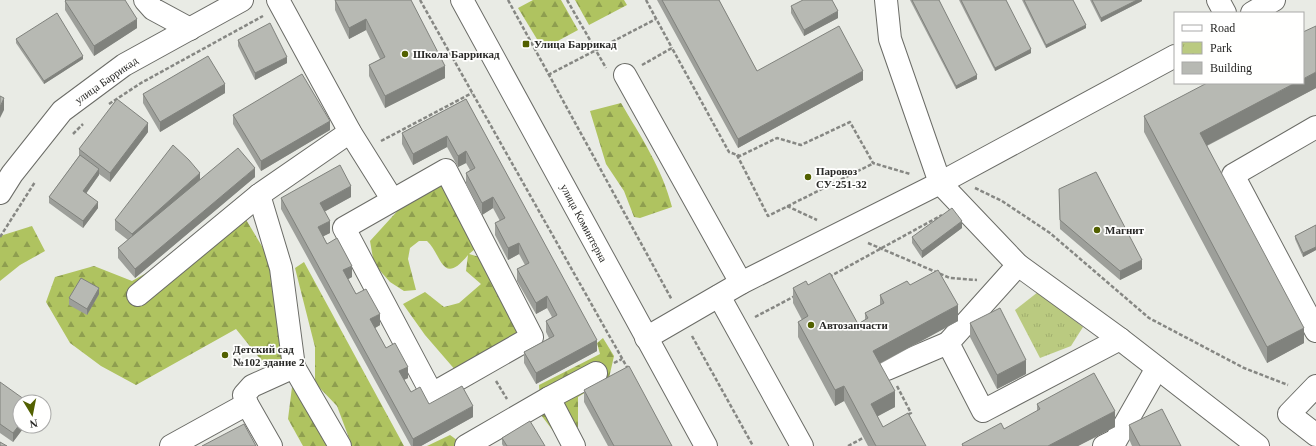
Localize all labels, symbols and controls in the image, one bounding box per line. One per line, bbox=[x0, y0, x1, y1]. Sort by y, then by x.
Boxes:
legend bbox=[1174, 12, 1304, 84]
text: Road bbox=[1210, 21, 1235, 35]
place label: Улица Баррикад bbox=[534, 38, 617, 50]
marker: Улица Баррикад bbox=[521, 39, 531, 49]
text: Park bbox=[1210, 41, 1232, 55]
place label: Школа Баррикад bbox=[413, 48, 500, 60]
marker: Школа Баррикад bbox=[400, 49, 410, 59]
street label: улица Баррикад bbox=[72, 54, 140, 106]
text: Building bbox=[1210, 61, 1252, 75]
place label: Паровоз СУ-251-32 bbox=[816, 165, 867, 190]
marker: Паровоз СУ-251-32 bbox=[803, 172, 813, 182]
street label: улица Коминтерна bbox=[558, 182, 610, 264]
place label: Магнит bbox=[1105, 224, 1145, 236]
marker: Магнит bbox=[1092, 225, 1102, 235]
place label: Автозапчасти bbox=[819, 319, 888, 331]
marker: Автозапчасти bbox=[806, 320, 816, 330]
place label: Детский сад №102 здание 2 bbox=[233, 343, 305, 368]
marker: Детский сад №102 здание 2 bbox=[220, 350, 230, 360]
north arrow bbox=[12, 394, 52, 434]
text: N bbox=[29, 417, 39, 430]

